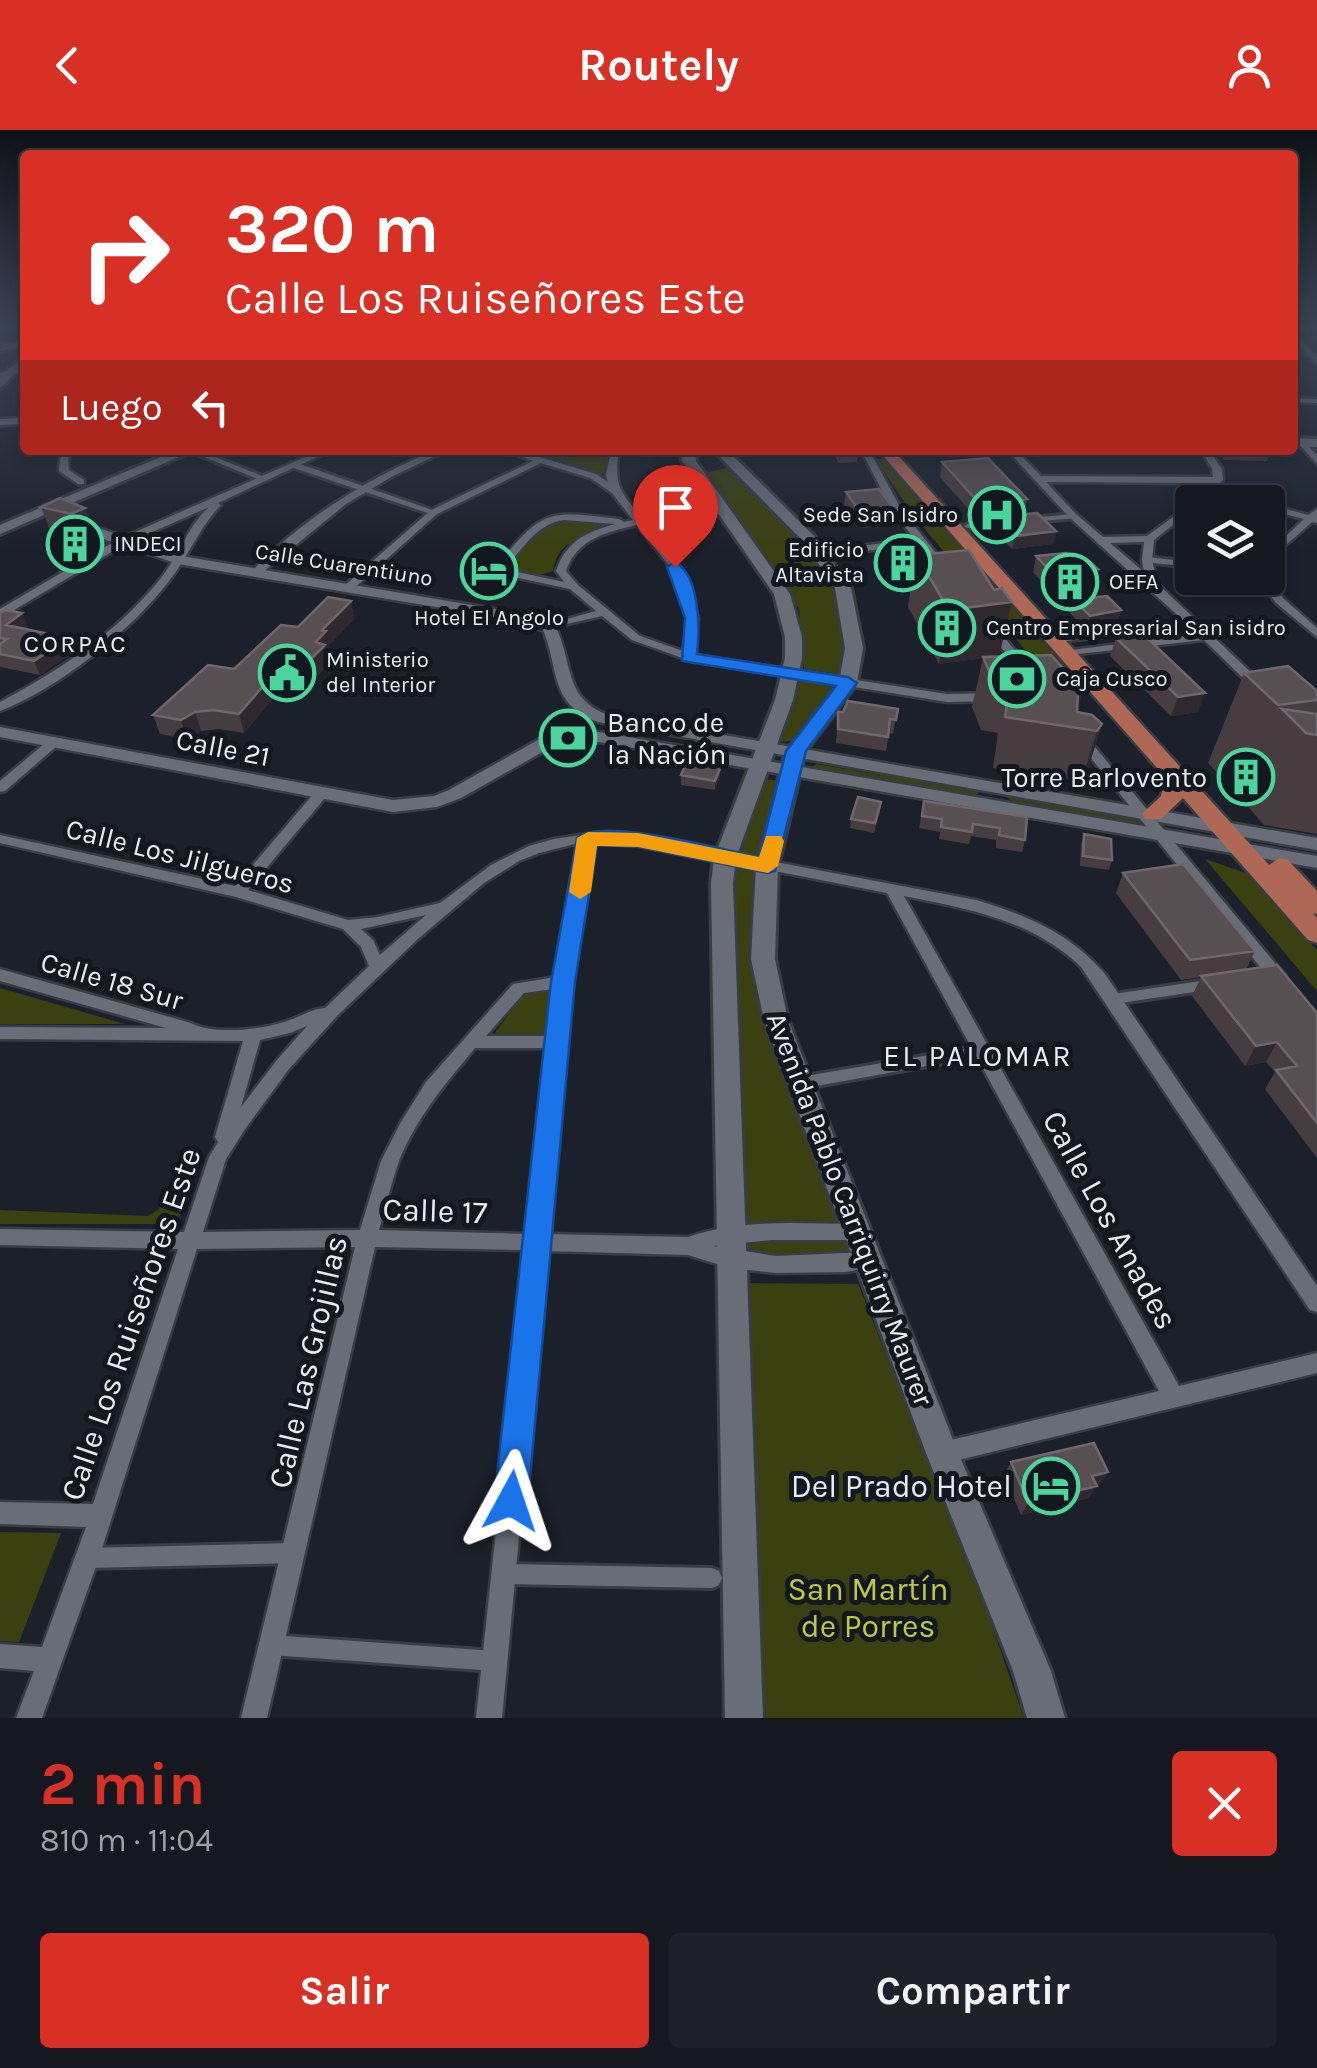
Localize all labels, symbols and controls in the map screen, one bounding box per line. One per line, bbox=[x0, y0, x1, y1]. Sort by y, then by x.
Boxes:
icon: back bbox=[40, 38, 95, 93]
icon: person bbox=[1222, 38, 1277, 93]
text: Routely bbox=[578, 39, 739, 91]
text: 320 m bbox=[225, 188, 439, 270]
icon: right bbox=[60, 190, 190, 320]
text: Calle Los Ruiseñores Este bbox=[225, 272, 746, 324]
icon: left bbox=[183, 380, 238, 435]
text: Luego bbox=[60, 385, 163, 430]
pin bbox=[633, 465, 718, 568]
icon: arrive bbox=[648, 480, 703, 535]
hospital icon: Sede San Isidro bbox=[967, 485, 1027, 545]
map controls bbox=[1175, 485, 1285, 595]
button: layers bbox=[1175, 485, 1285, 595]
place label: Sede San Isidro bbox=[803, 502, 958, 528]
building icon: INDECI bbox=[45, 514, 105, 574]
place label: INDECI bbox=[114, 531, 182, 557]
building icon: Edificio Altavista bbox=[873, 533, 933, 593]
place label: Edificio Altavista bbox=[775, 537, 864, 588]
street label: Calle Cuarentiuno bbox=[253, 538, 435, 592]
hotel icon: Hotel El Angolo bbox=[459, 541, 519, 601]
building icon: OEFA bbox=[1040, 552, 1100, 612]
place label: OEFA bbox=[1109, 569, 1159, 595]
building icon: Centro Empresarial San isidro bbox=[917, 598, 977, 658]
place label: Hotel El Angolo bbox=[414, 605, 564, 631]
place label: Centro Empresarial San isidro bbox=[986, 615, 1286, 641]
district label: CORPAC bbox=[24, 629, 128, 658]
public building icon: Ministerio del Interior bbox=[257, 643, 317, 703]
place label: Ministerio del Interior bbox=[326, 647, 435, 698]
bank icon: Caja Cusco bbox=[987, 649, 1047, 709]
place label: Caja Cusco bbox=[1056, 666, 1168, 692]
place label: Banco de la Nación bbox=[607, 706, 726, 771]
bank icon: Banco de la Nación bbox=[538, 708, 598, 768]
street label: Calle 21 bbox=[173, 723, 273, 773]
building icon: Torre Barlovento bbox=[1216, 747, 1276, 807]
place label: Torre Barlovento bbox=[1001, 761, 1207, 794]
street label: Calle Los Jilgueros bbox=[63, 812, 297, 900]
street label: Calle 18 Sur bbox=[37, 945, 188, 1017]
street label: Avenida Pablo Carriquirry Maurer bbox=[760, 1008, 941, 1411]
district label: EL PALOMAR bbox=[883, 1038, 1073, 1074]
street label: Calle Los Anades bbox=[1035, 1105, 1185, 1335]
street label: Calle Los Ruiseñores Este bbox=[53, 1143, 209, 1505]
street label: Calle 17 bbox=[382, 1191, 488, 1231]
street label: Calle Las Grojillas bbox=[261, 1232, 355, 1492]
position arrow bbox=[459, 1449, 563, 1553]
hotel icon: Del Prado Hotel bbox=[1021, 1456, 1081, 1516]
place label: Del Prado Hotel bbox=[791, 1468, 1012, 1505]
park label: San Martín de Porres bbox=[787, 1571, 949, 1645]
text: 2 min bbox=[40, 1749, 205, 1819]
button: close bbox=[1172, 1751, 1277, 1856]
text: 810 m · 11:04 bbox=[40, 1822, 213, 1859]
button: Salir bbox=[40, 1933, 649, 2048]
button: Compartir bbox=[669, 1933, 1277, 2048]

